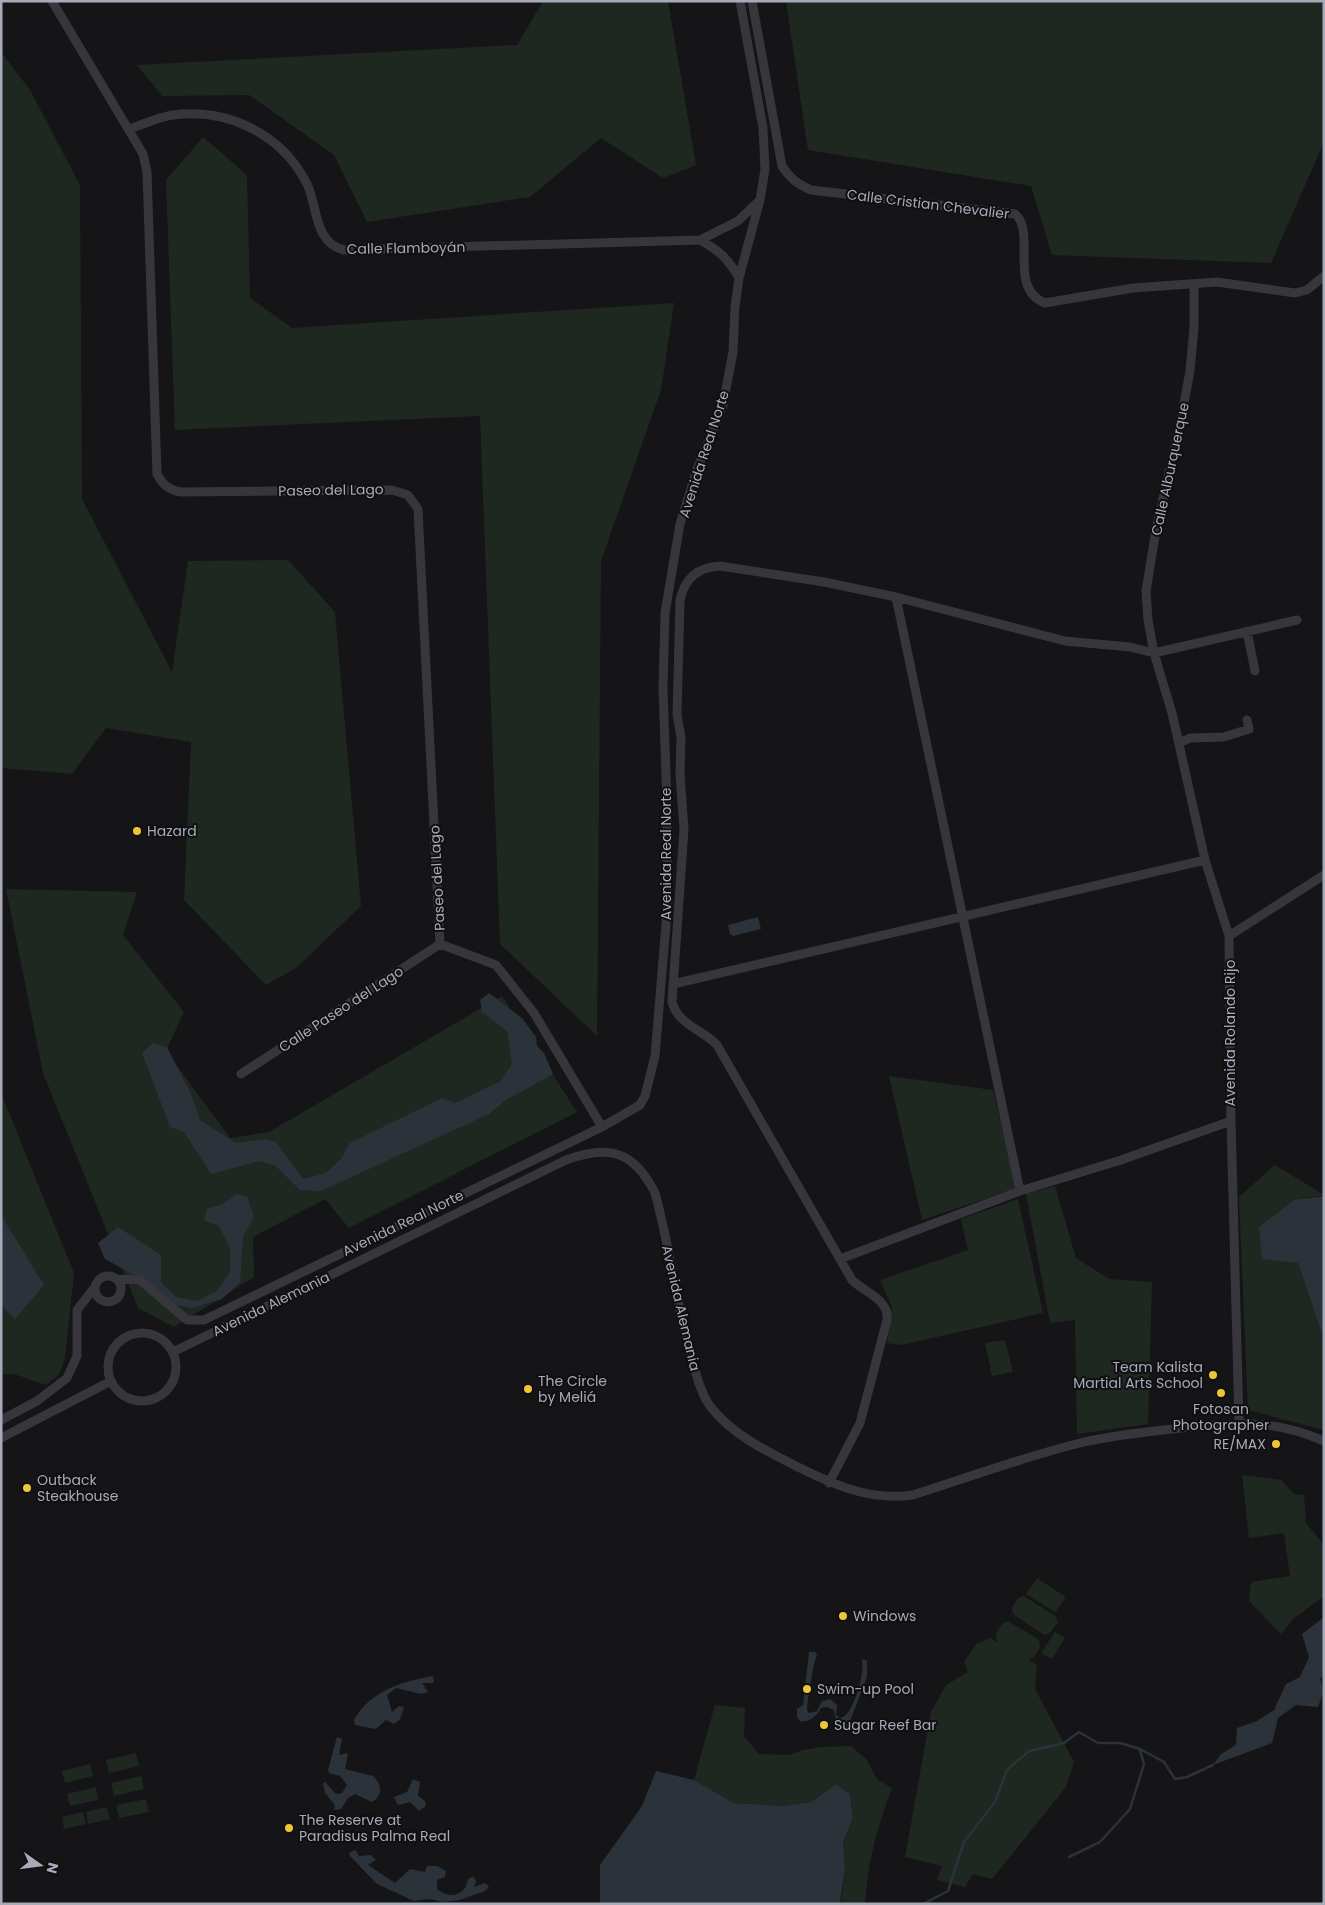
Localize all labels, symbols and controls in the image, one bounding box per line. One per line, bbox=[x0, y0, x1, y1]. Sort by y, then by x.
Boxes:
street label: Calle Cristian Chevalier bbox=[846, 184, 1010, 224]
street label: Calle Flamboyán bbox=[346, 237, 466, 259]
street label: Avenida Real Norte bbox=[674, 388, 734, 520]
street label: Calle Alburquerque bbox=[1146, 400, 1194, 537]
street label: Paseo del Lago bbox=[278, 479, 384, 501]
street label: Avenida Real Norte bbox=[656, 787, 676, 920]
place label: Hazard bbox=[147, 821, 197, 841]
marker: Hazard bbox=[131, 825, 143, 837]
street label: Paseo del Lago bbox=[424, 825, 450, 931]
street label: Avenida Rolando Rijo bbox=[1220, 959, 1240, 1106]
street label: Calle Paseo del Lago bbox=[275, 961, 407, 1057]
street label: Avenida Real Norte bbox=[339, 1185, 467, 1261]
street label: Avenida Alemania bbox=[657, 1243, 705, 1373]
street label: Avenida Alemania bbox=[209, 1267, 333, 1341]
place label: Team Kalista Martial Arts School bbox=[1073, 1357, 1203, 1393]
marker: Team Kalista Martial Arts School bbox=[1207, 1369, 1219, 1381]
place label: The Circle by Meliá bbox=[538, 1371, 607, 1407]
marker: The Circle by Meliá bbox=[522, 1383, 534, 1395]
marker: Fotosan Photographer bbox=[1215, 1387, 1227, 1399]
place label: Fotosan Photographer bbox=[1173, 1399, 1269, 1435]
place label: RE/MAX bbox=[1213, 1434, 1266, 1454]
marker: RE/MAX bbox=[1270, 1438, 1282, 1450]
place label: Outback Steakhouse bbox=[37, 1470, 119, 1506]
marker: Outback Steakhouse bbox=[21, 1482, 33, 1494]
place label: Windows bbox=[853, 1606, 916, 1626]
marker: Windows bbox=[837, 1610, 849, 1622]
place label: Swim-up Pool bbox=[817, 1679, 914, 1699]
marker: Swim-up Pool bbox=[801, 1683, 813, 1695]
place label: Sugar Reef Bar bbox=[834, 1715, 937, 1735]
marker: Sugar Reef Bar bbox=[818, 1719, 830, 1731]
place label: The Reserve at Paradisus Palma Real bbox=[299, 1810, 450, 1846]
marker: The Reserve at Paradisus Palma Real bbox=[283, 1822, 295, 1834]
north arrow bbox=[15, 1840, 65, 1890]
text: N bbox=[42, 1861, 64, 1876]

